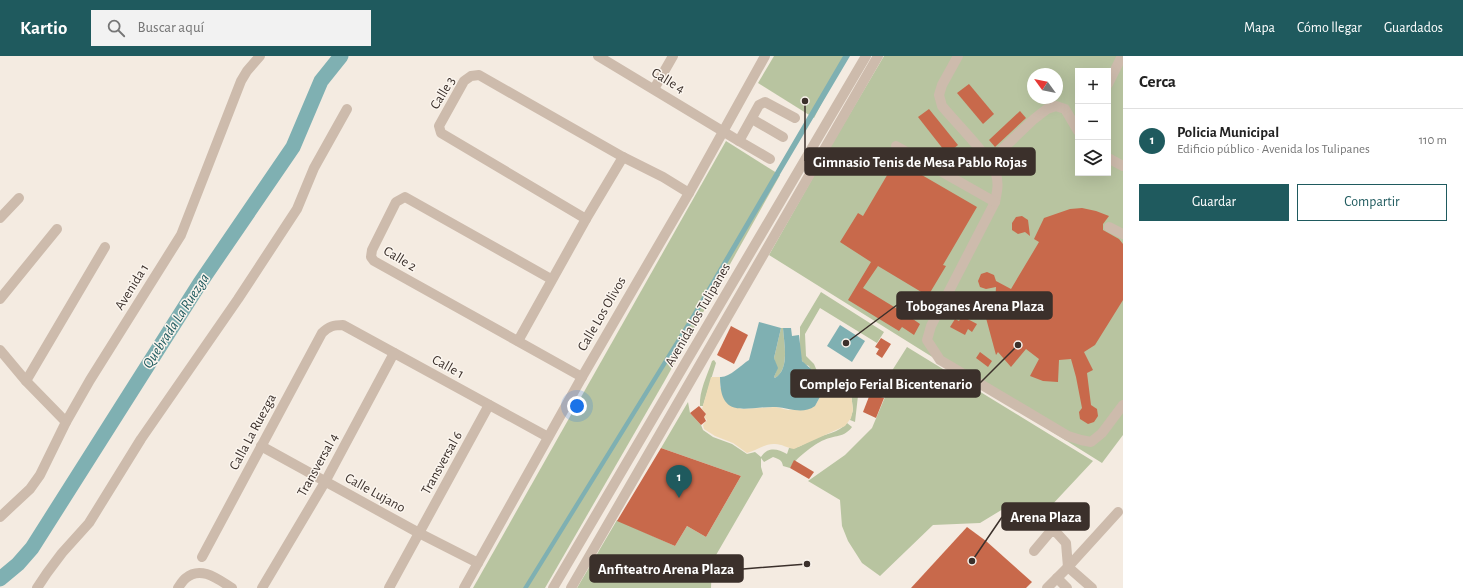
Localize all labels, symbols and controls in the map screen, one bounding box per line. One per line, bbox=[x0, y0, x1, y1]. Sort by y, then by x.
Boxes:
search box bbox=[91, 10, 371, 46]
icon: search bbox=[105, 17, 127, 39]
text: Kartio bbox=[20, 19, 67, 38]
text: Buscar aquí bbox=[137, 20, 204, 35]
text: Mapa bbox=[1244, 21, 1275, 35]
text: Cómo llegar bbox=[1297, 21, 1362, 35]
text: Guardados bbox=[1384, 21, 1443, 35]
street label: Calle 4 bbox=[649, 66, 687, 96]
north arrow bbox=[1027, 68, 1063, 104]
map controls bbox=[1075, 68, 1111, 176]
button: + bbox=[1075, 68, 1111, 104]
text: Cerca bbox=[1139, 73, 1176, 90]
street label: Calle 3 bbox=[428, 74, 458, 112]
button: − bbox=[1075, 104, 1111, 140]
text: Policia Municipal bbox=[1177, 125, 1279, 140]
text: 1 bbox=[1150, 134, 1154, 147]
text: 110 m bbox=[1419, 134, 1447, 147]
button: layers bbox=[1075, 140, 1111, 176]
text: Edificio público · Avenida los Tulipanes bbox=[1177, 143, 1370, 156]
callout: Gimnasio Tenis de Mesa Pablo Rojas bbox=[805, 148, 1035, 175]
text: Gimnasio Tenis de Mesa Pablo Rojas bbox=[813, 155, 1027, 170]
button: Guardar bbox=[1139, 184, 1289, 221]
button: Compartir bbox=[1297, 184, 1447, 221]
street label: Calle 2 bbox=[381, 244, 419, 274]
street label: Avenida 1 bbox=[112, 261, 152, 313]
street label: Avenida los Tulipanes bbox=[663, 261, 733, 369]
water label: Quebrada La Ruezga bbox=[140, 271, 212, 371]
street label: Calle Los Olivos bbox=[575, 275, 629, 353]
callout: Toboganes Arena Plaza bbox=[897, 292, 1052, 319]
text: Toboganes Arena Plaza bbox=[906, 299, 1044, 314]
street label: Calle 1 bbox=[430, 353, 466, 381]
callout: Complejo Ferial Bicentenario bbox=[791, 370, 980, 397]
text: Complejo Ferial Bicentenario bbox=[800, 377, 972, 392]
street label: Calla La Ruezga bbox=[227, 391, 279, 472]
your location bbox=[567, 396, 587, 416]
street label: Transversal 6 bbox=[419, 429, 465, 497]
street label: Transversal 4 bbox=[295, 431, 341, 499]
pin: 1 bbox=[666, 465, 692, 498]
street label: Calle Lujano bbox=[343, 471, 408, 515]
callout: Arena Plaza bbox=[1002, 503, 1089, 530]
text: Arena Plaza bbox=[1010, 510, 1082, 525]
callout: Anfiteatro Arena Plaza bbox=[590, 555, 743, 582]
text: Anfiteatro Arena Plaza bbox=[598, 562, 734, 577]

